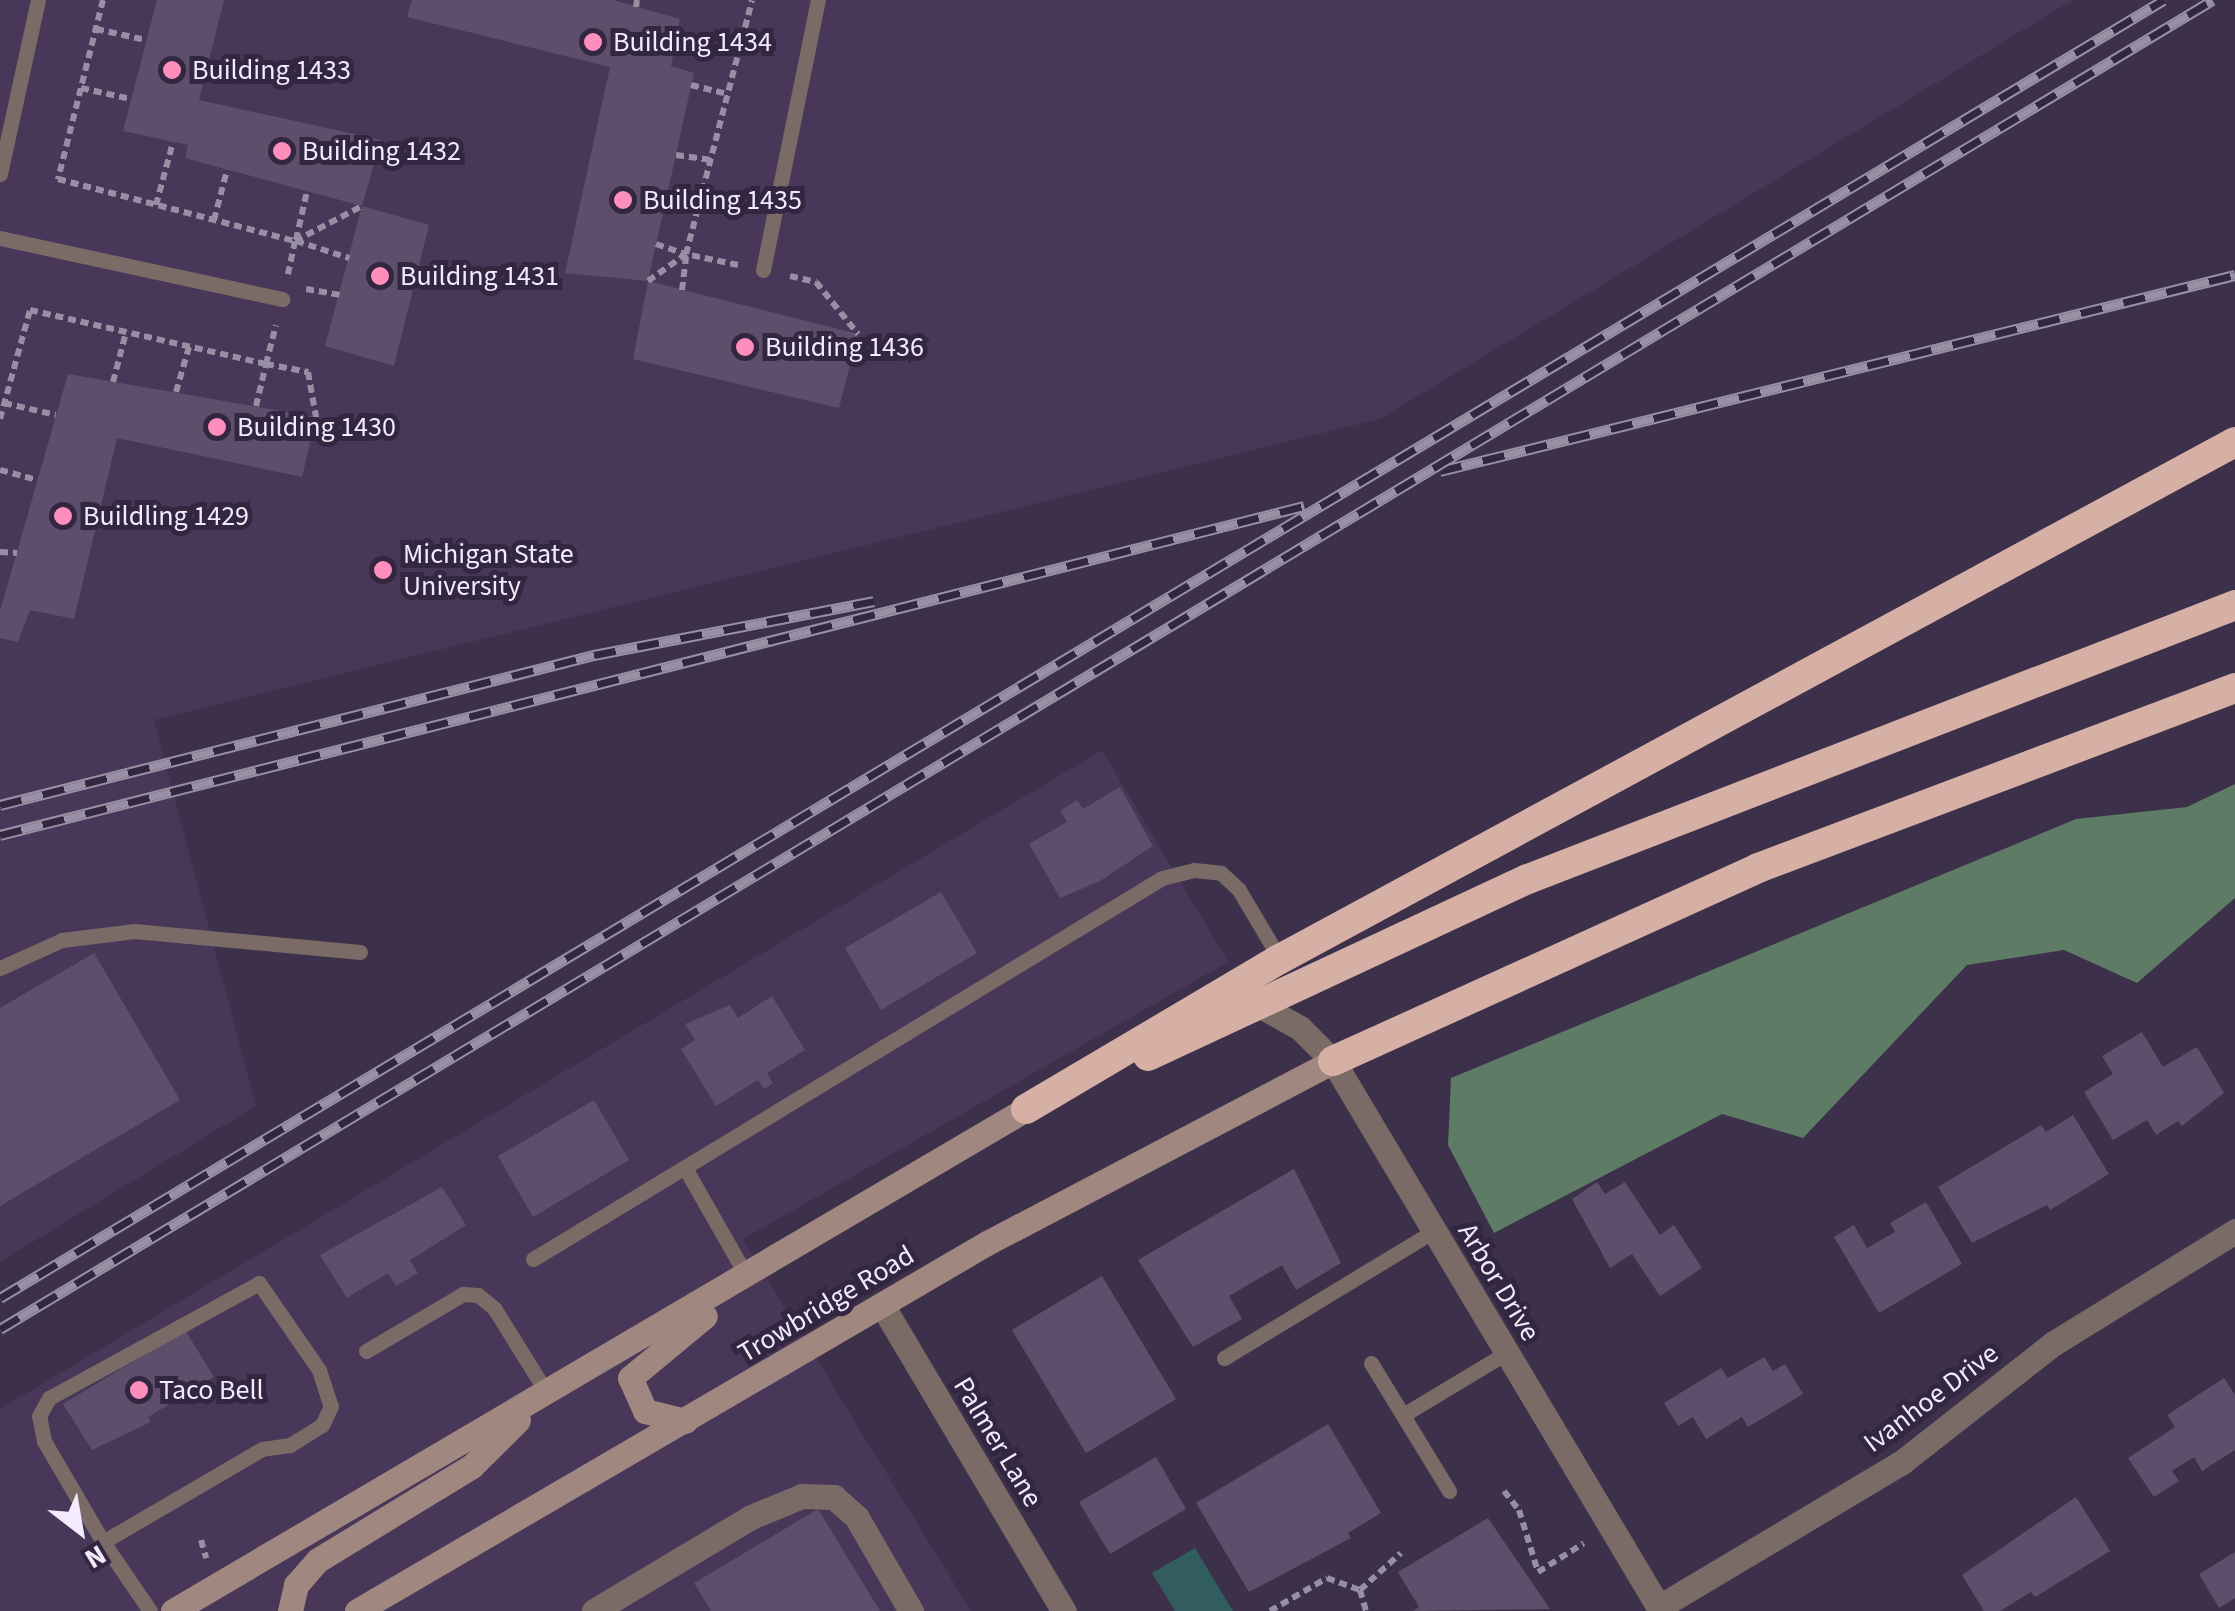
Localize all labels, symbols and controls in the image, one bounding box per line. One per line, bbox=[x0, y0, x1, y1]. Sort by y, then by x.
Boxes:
place label: Building 1434 bbox=[613, 25, 772, 59]
marker: Building 1434 bbox=[582, 31, 604, 53]
place label: Building 1433 bbox=[192, 53, 351, 87]
marker: Building 1433 bbox=[161, 59, 183, 81]
place label: Building 1432 bbox=[302, 134, 461, 168]
marker: Building 1432 bbox=[271, 140, 293, 162]
place label: Building 1435 bbox=[643, 183, 802, 217]
marker: Building 1435 bbox=[612, 189, 634, 211]
place label: Building 1431 bbox=[400, 259, 559, 293]
marker: Building 1431 bbox=[369, 265, 391, 287]
place label: Building 1436 bbox=[765, 330, 924, 364]
marker: Building 1436 bbox=[734, 336, 756, 358]
place label: Building 1430 bbox=[237, 410, 396, 444]
marker: Building 1430 bbox=[206, 416, 228, 438]
place label: Buildling 1429 bbox=[83, 499, 249, 533]
marker: Buildling 1429 bbox=[52, 505, 74, 527]
place label: Michigan State University bbox=[403, 537, 574, 603]
marker: Michigan State University bbox=[372, 559, 394, 581]
street label: Arbor Drive bbox=[1451, 1217, 1547, 1347]
street label: Trowbridge Road bbox=[732, 1238, 920, 1370]
street label: Ivanhoe Drive bbox=[1857, 1336, 2005, 1460]
street label: Palmer Lane bbox=[946, 1371, 1050, 1513]
place label: Taco Bell bbox=[159, 1373, 264, 1407]
marker: Taco Bell bbox=[128, 1379, 150, 1401]
north arrow bbox=[30, 1481, 130, 1581]
text: N bbox=[77, 1535, 114, 1579]

